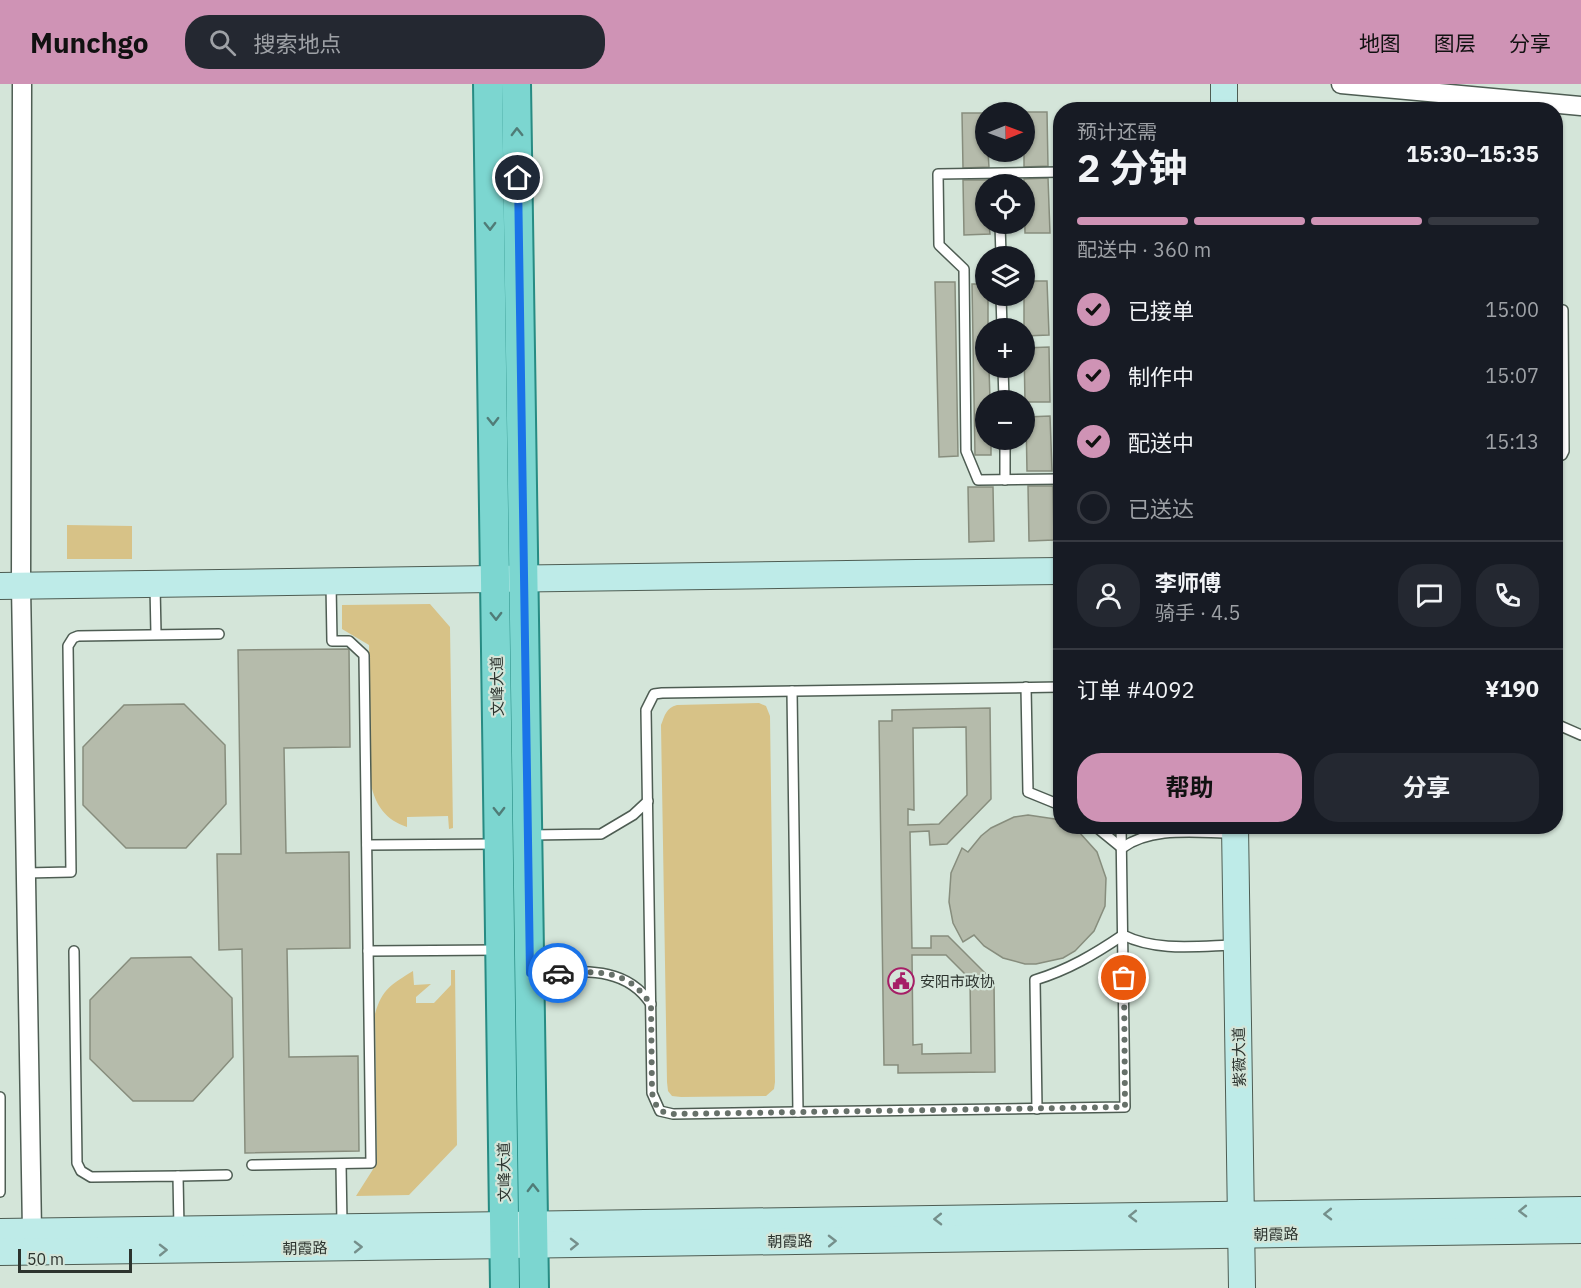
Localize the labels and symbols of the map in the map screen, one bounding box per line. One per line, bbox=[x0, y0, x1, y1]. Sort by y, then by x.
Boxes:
north arrow bbox=[975, 102, 1035, 162]
one-way arrow bbox=[511, 127, 523, 136]
pin bbox=[492, 152, 543, 203]
one-way arrow bbox=[484, 222, 496, 231]
one-way arrow bbox=[487, 417, 499, 426]
one-way arrow bbox=[490, 612, 502, 621]
street label: 文峰大道 bbox=[487, 656, 507, 716]
one-way arrow bbox=[492, 807, 505, 816]
courier bbox=[528, 943, 588, 1003]
pin bbox=[1098, 952, 1149, 1003]
public building icon: 安阳市政协 bbox=[886, 966, 916, 996]
place label: 安阳市政协 bbox=[920, 972, 995, 991]
street label: 紫薇大道 bbox=[1229, 1027, 1249, 1087]
street label: 文峰大道 bbox=[494, 1142, 514, 1202]
one-way arrow bbox=[526, 1183, 539, 1192]
one-way arrow bbox=[1518, 1205, 1527, 1217]
one-way arrow bbox=[1323, 1208, 1332, 1220]
one-way arrow bbox=[1128, 1210, 1137, 1222]
one-way arrow bbox=[933, 1213, 942, 1225]
street label: 朝霞路 bbox=[1253, 1224, 1299, 1244]
street label: 朝霞路 bbox=[767, 1231, 813, 1251]
one-way arrow bbox=[828, 1234, 837, 1247]
street label: 朝霞路 bbox=[282, 1238, 328, 1258]
one-way arrow bbox=[570, 1238, 579, 1250]
one-way arrow bbox=[354, 1241, 363, 1253]
one-way arrow bbox=[159, 1244, 168, 1256]
scale bar bbox=[18, 1246, 132, 1274]

